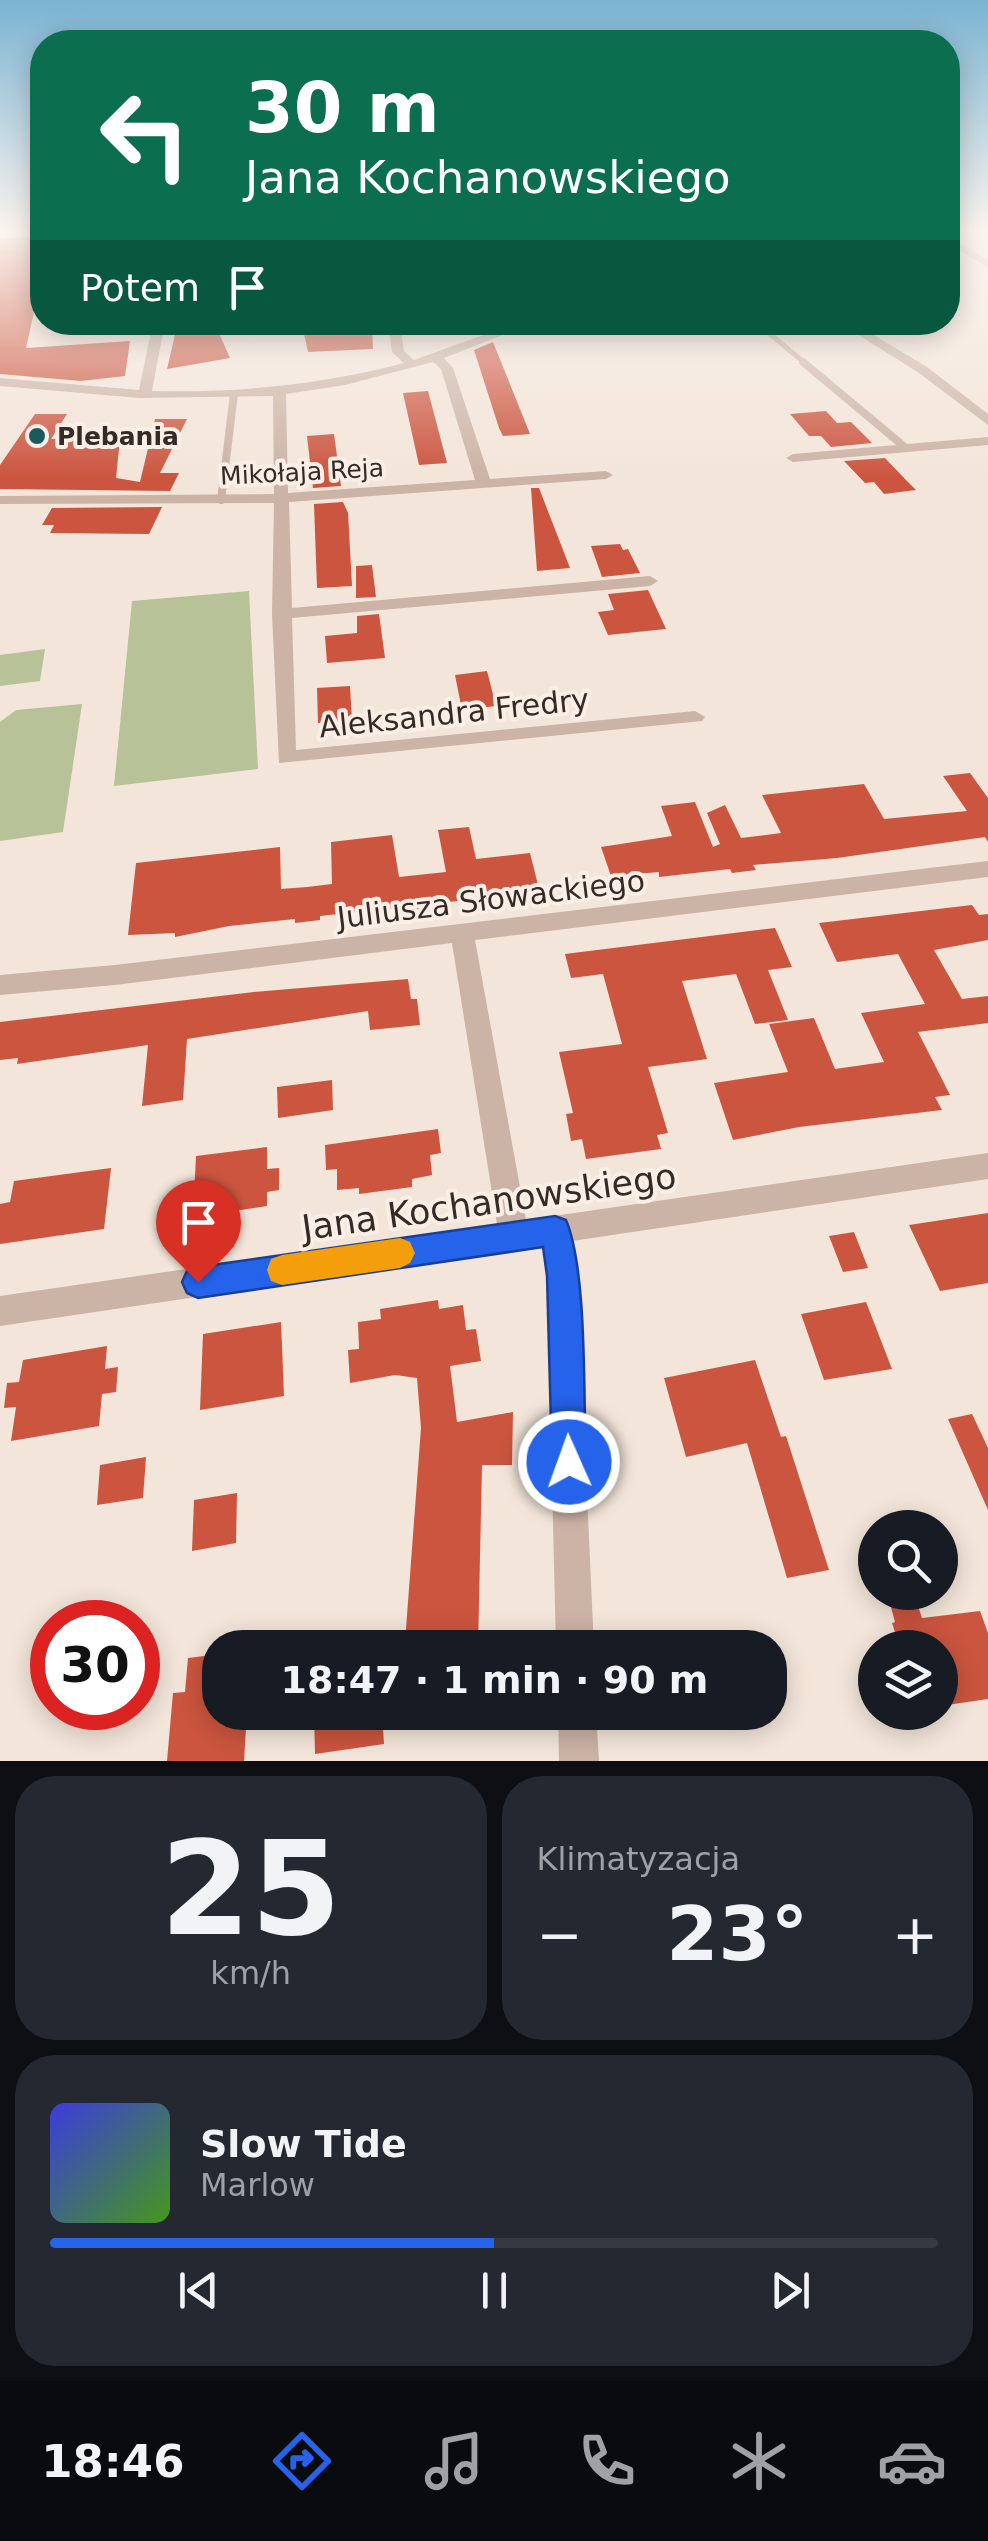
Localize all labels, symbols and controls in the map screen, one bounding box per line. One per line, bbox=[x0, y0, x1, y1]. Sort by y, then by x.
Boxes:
text: 30 m bbox=[245, 67, 440, 149]
icon: left bbox=[80, 70, 210, 200]
text: Jana Kochanowskiego bbox=[245, 151, 731, 204]
icon: arrive bbox=[220, 260, 275, 315]
text: Potem bbox=[80, 266, 200, 310]
place label: Plebania bbox=[57, 422, 179, 451]
marker: Plebania bbox=[26, 425, 48, 447]
street label: Mikołaja Reja bbox=[219, 453, 385, 491]
street label: Aleksandra Fredry bbox=[317, 681, 591, 745]
street label: Juliusza Słowackiego bbox=[333, 863, 647, 935]
street label: Jana Kochanowskiego bbox=[297, 1156, 679, 1248]
pin bbox=[156, 1180, 241, 1283]
icon: arrive bbox=[171, 1195, 226, 1250]
position arrow bbox=[517, 1410, 621, 1514]
map controls bbox=[858, 1510, 958, 1730]
button: search bbox=[858, 1510, 958, 1610]
speed limit sign: 30 bbox=[30, 1600, 160, 1730]
button: layers bbox=[858, 1630, 958, 1730]
text: 18:47 · 1 min · 90 m bbox=[281, 1658, 708, 1702]
text: 25 bbox=[160, 1813, 341, 1965]
text: Klimatyzacja bbox=[537, 1840, 740, 1878]
text: 23° bbox=[666, 1890, 808, 1978]
text: − bbox=[537, 1903, 583, 1967]
text: + bbox=[892, 1903, 938, 1967]
text: km/h bbox=[210, 1954, 291, 1992]
text: Slow Tide bbox=[200, 2122, 407, 2166]
text: Marlow bbox=[200, 2166, 315, 2204]
icon: previous bbox=[171, 2263, 226, 2318]
icon: pause bbox=[467, 2263, 522, 2318]
icon: next bbox=[763, 2263, 818, 2318]
icon: directions bbox=[267, 2426, 337, 2496]
icon: music bbox=[419, 2426, 489, 2496]
icon: phone bbox=[572, 2426, 642, 2496]
icon: climate bbox=[724, 2426, 794, 2496]
icon: car bbox=[877, 2426, 947, 2496]
text: 18:46 bbox=[41, 2435, 184, 2488]

